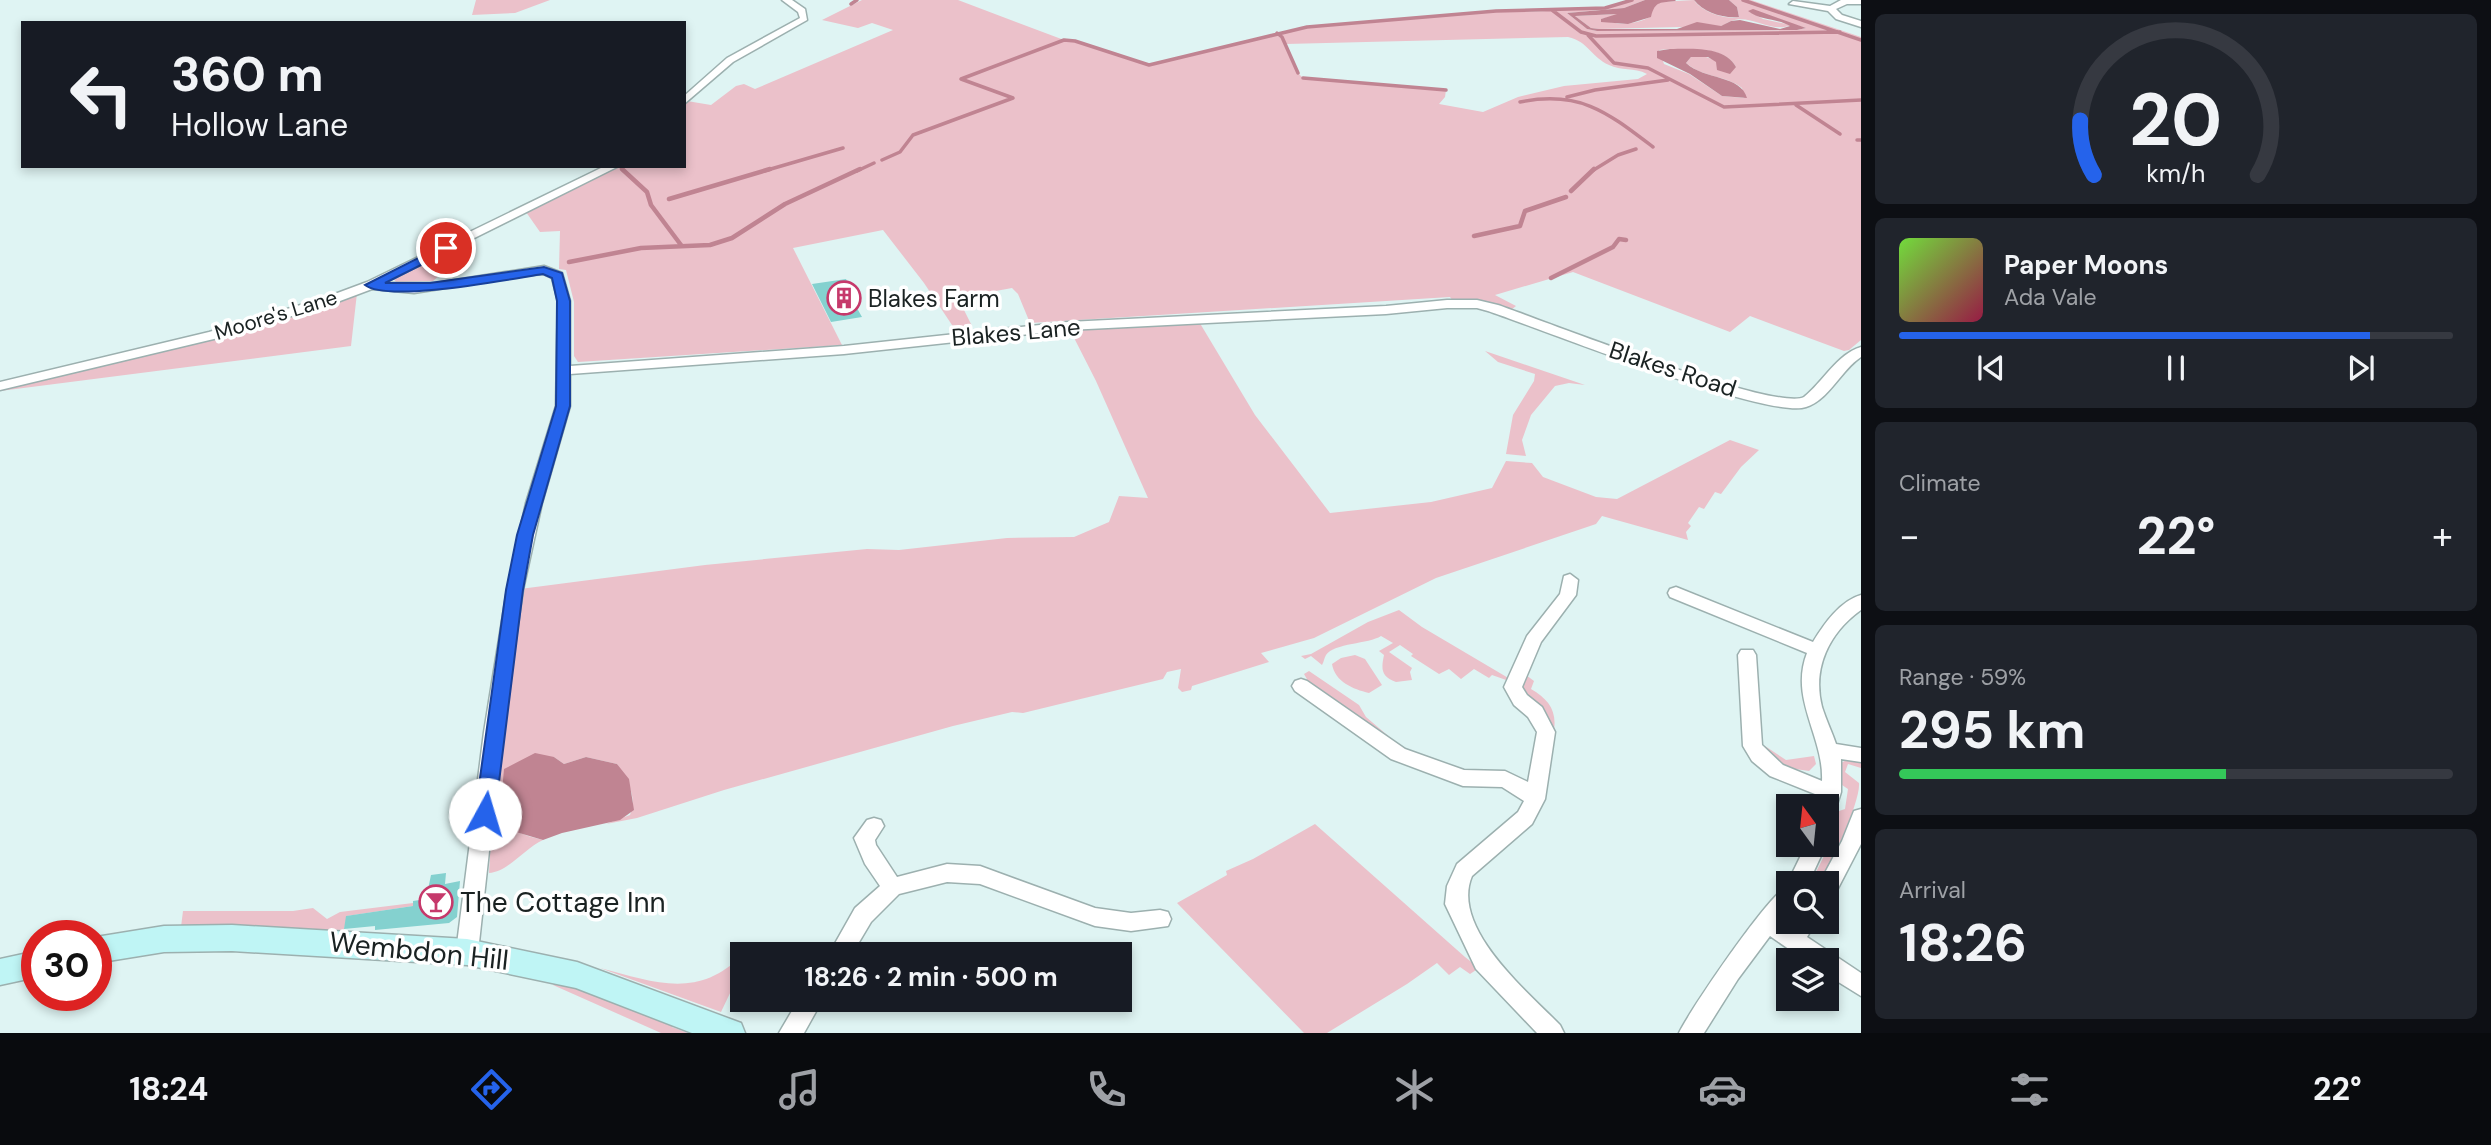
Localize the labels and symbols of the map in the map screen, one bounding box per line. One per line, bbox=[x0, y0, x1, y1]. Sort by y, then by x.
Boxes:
pin bbox=[416, 218, 476, 278]
building icon: Blakes Farm bbox=[825, 279, 863, 317]
street label: Moore's Lane bbox=[211, 283, 341, 347]
place label: Blakes Farm bbox=[868, 283, 1000, 314]
street label: Blakes Lane bbox=[950, 311, 1082, 353]
street label: Blakes Road bbox=[1605, 334, 1741, 404]
position arrow bbox=[448, 777, 522, 851]
north arrow bbox=[1776, 794, 1839, 858]
bar icon: The Cottage Inn bbox=[417, 883, 455, 921]
place label: The Cottage Inn bbox=[460, 884, 666, 921]
speed limit sign: 30 bbox=[21, 920, 112, 1011]
street label: Wembdon Hill bbox=[328, 923, 510, 979]

